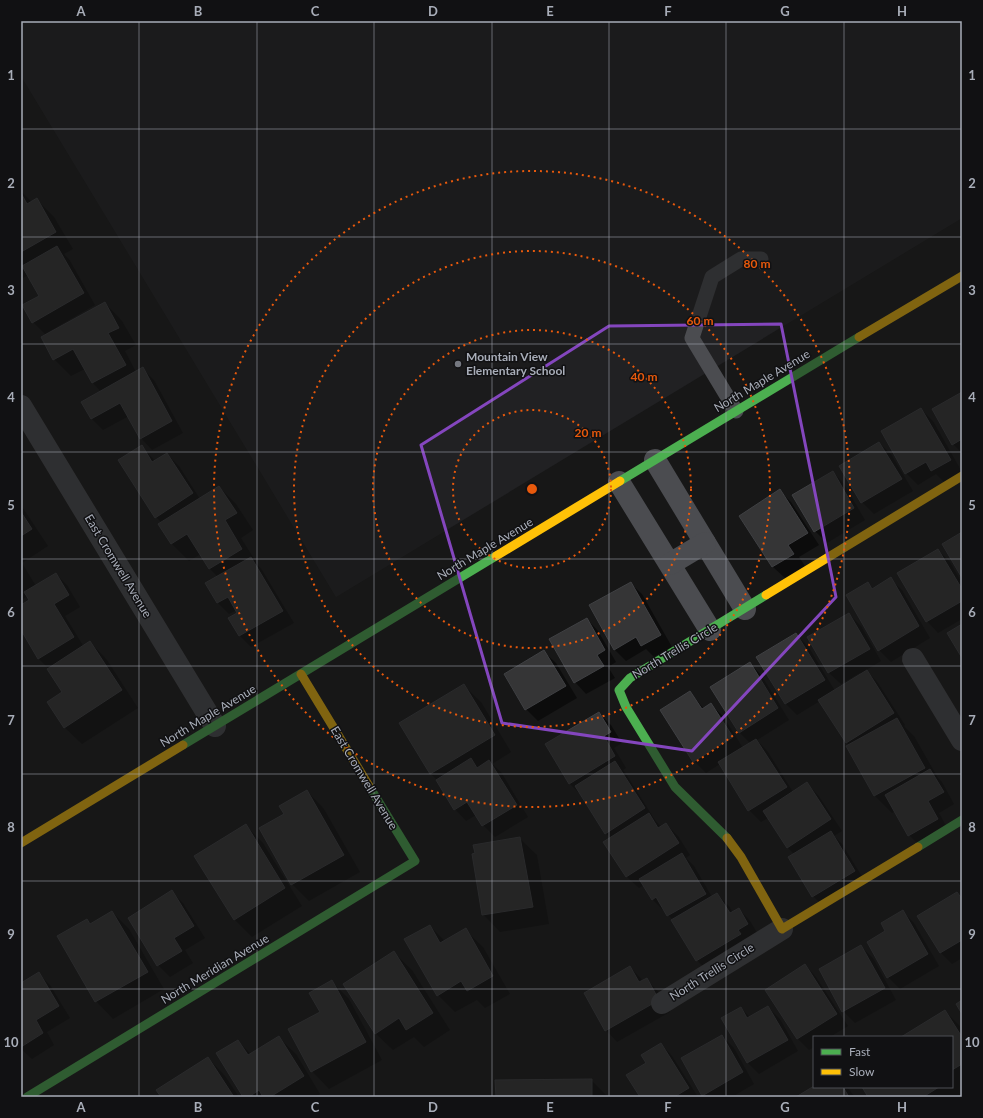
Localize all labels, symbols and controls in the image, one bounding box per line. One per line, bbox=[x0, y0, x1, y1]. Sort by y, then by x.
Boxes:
text: A bbox=[75, 3, 86, 19]
text: B bbox=[194, 3, 203, 19]
text: C bbox=[311, 3, 320, 19]
text: D bbox=[428, 3, 438, 19]
text: E bbox=[546, 3, 554, 19]
text: F bbox=[664, 3, 672, 19]
text: G bbox=[780, 3, 790, 19]
text: H bbox=[897, 3, 907, 19]
text: 1 bbox=[7, 67, 15, 83]
text: 1 bbox=[968, 67, 976, 83]
text: 2 bbox=[7, 175, 15, 191]
text: 2 bbox=[968, 175, 976, 191]
text: 80 m bbox=[744, 256, 770, 271]
text: 3 bbox=[7, 282, 15, 298]
text: 3 bbox=[968, 282, 976, 298]
text: 60 m bbox=[687, 313, 713, 328]
street label: North Maple Avenue bbox=[711, 346, 813, 415]
place label: Mountain View Elementary School bbox=[466, 349, 565, 378]
marker: Mountain View Elementary School bbox=[453, 359, 463, 369]
text: 40 m bbox=[631, 369, 657, 384]
text: 4 bbox=[7, 389, 15, 405]
text: 4 bbox=[968, 389, 976, 405]
text: 20 m bbox=[575, 425, 601, 440]
centre of rings bbox=[525, 482, 539, 496]
text: 5 bbox=[7, 497, 15, 513]
text: 5 bbox=[968, 497, 976, 513]
street label: East Cromwell Avenue bbox=[82, 511, 155, 620]
street label: North Maple Avenue bbox=[434, 514, 536, 583]
text: 6 bbox=[7, 604, 15, 620]
text: 6 bbox=[968, 604, 976, 620]
street label: North Trellis Circle bbox=[629, 619, 720, 682]
street label: North Maple Avenue bbox=[157, 681, 259, 750]
text: 7 bbox=[7, 712, 15, 728]
text: 7 bbox=[968, 712, 976, 728]
street label: East Cromwell Avenue bbox=[328, 723, 401, 832]
text: 8 bbox=[7, 819, 15, 835]
text: 8 bbox=[968, 819, 976, 835]
text: 9 bbox=[7, 926, 15, 942]
text: 9 bbox=[968, 926, 976, 942]
street label: North Meridian Avenue bbox=[158, 930, 272, 1007]
street label: North Trellis Circle bbox=[667, 940, 757, 1004]
text: 10 bbox=[3, 1034, 19, 1050]
text: 10 bbox=[964, 1034, 980, 1050]
legend bbox=[813, 1036, 953, 1088]
text: Fast bbox=[849, 1044, 871, 1059]
text: Slow bbox=[849, 1064, 875, 1079]
text: A bbox=[75, 1099, 86, 1115]
text: B bbox=[194, 1099, 203, 1115]
text: C bbox=[311, 1099, 320, 1115]
text: D bbox=[428, 1099, 438, 1115]
text: E bbox=[546, 1099, 554, 1115]
text: F bbox=[664, 1099, 672, 1115]
text: G bbox=[780, 1099, 790, 1115]
text: H bbox=[897, 1099, 907, 1115]

